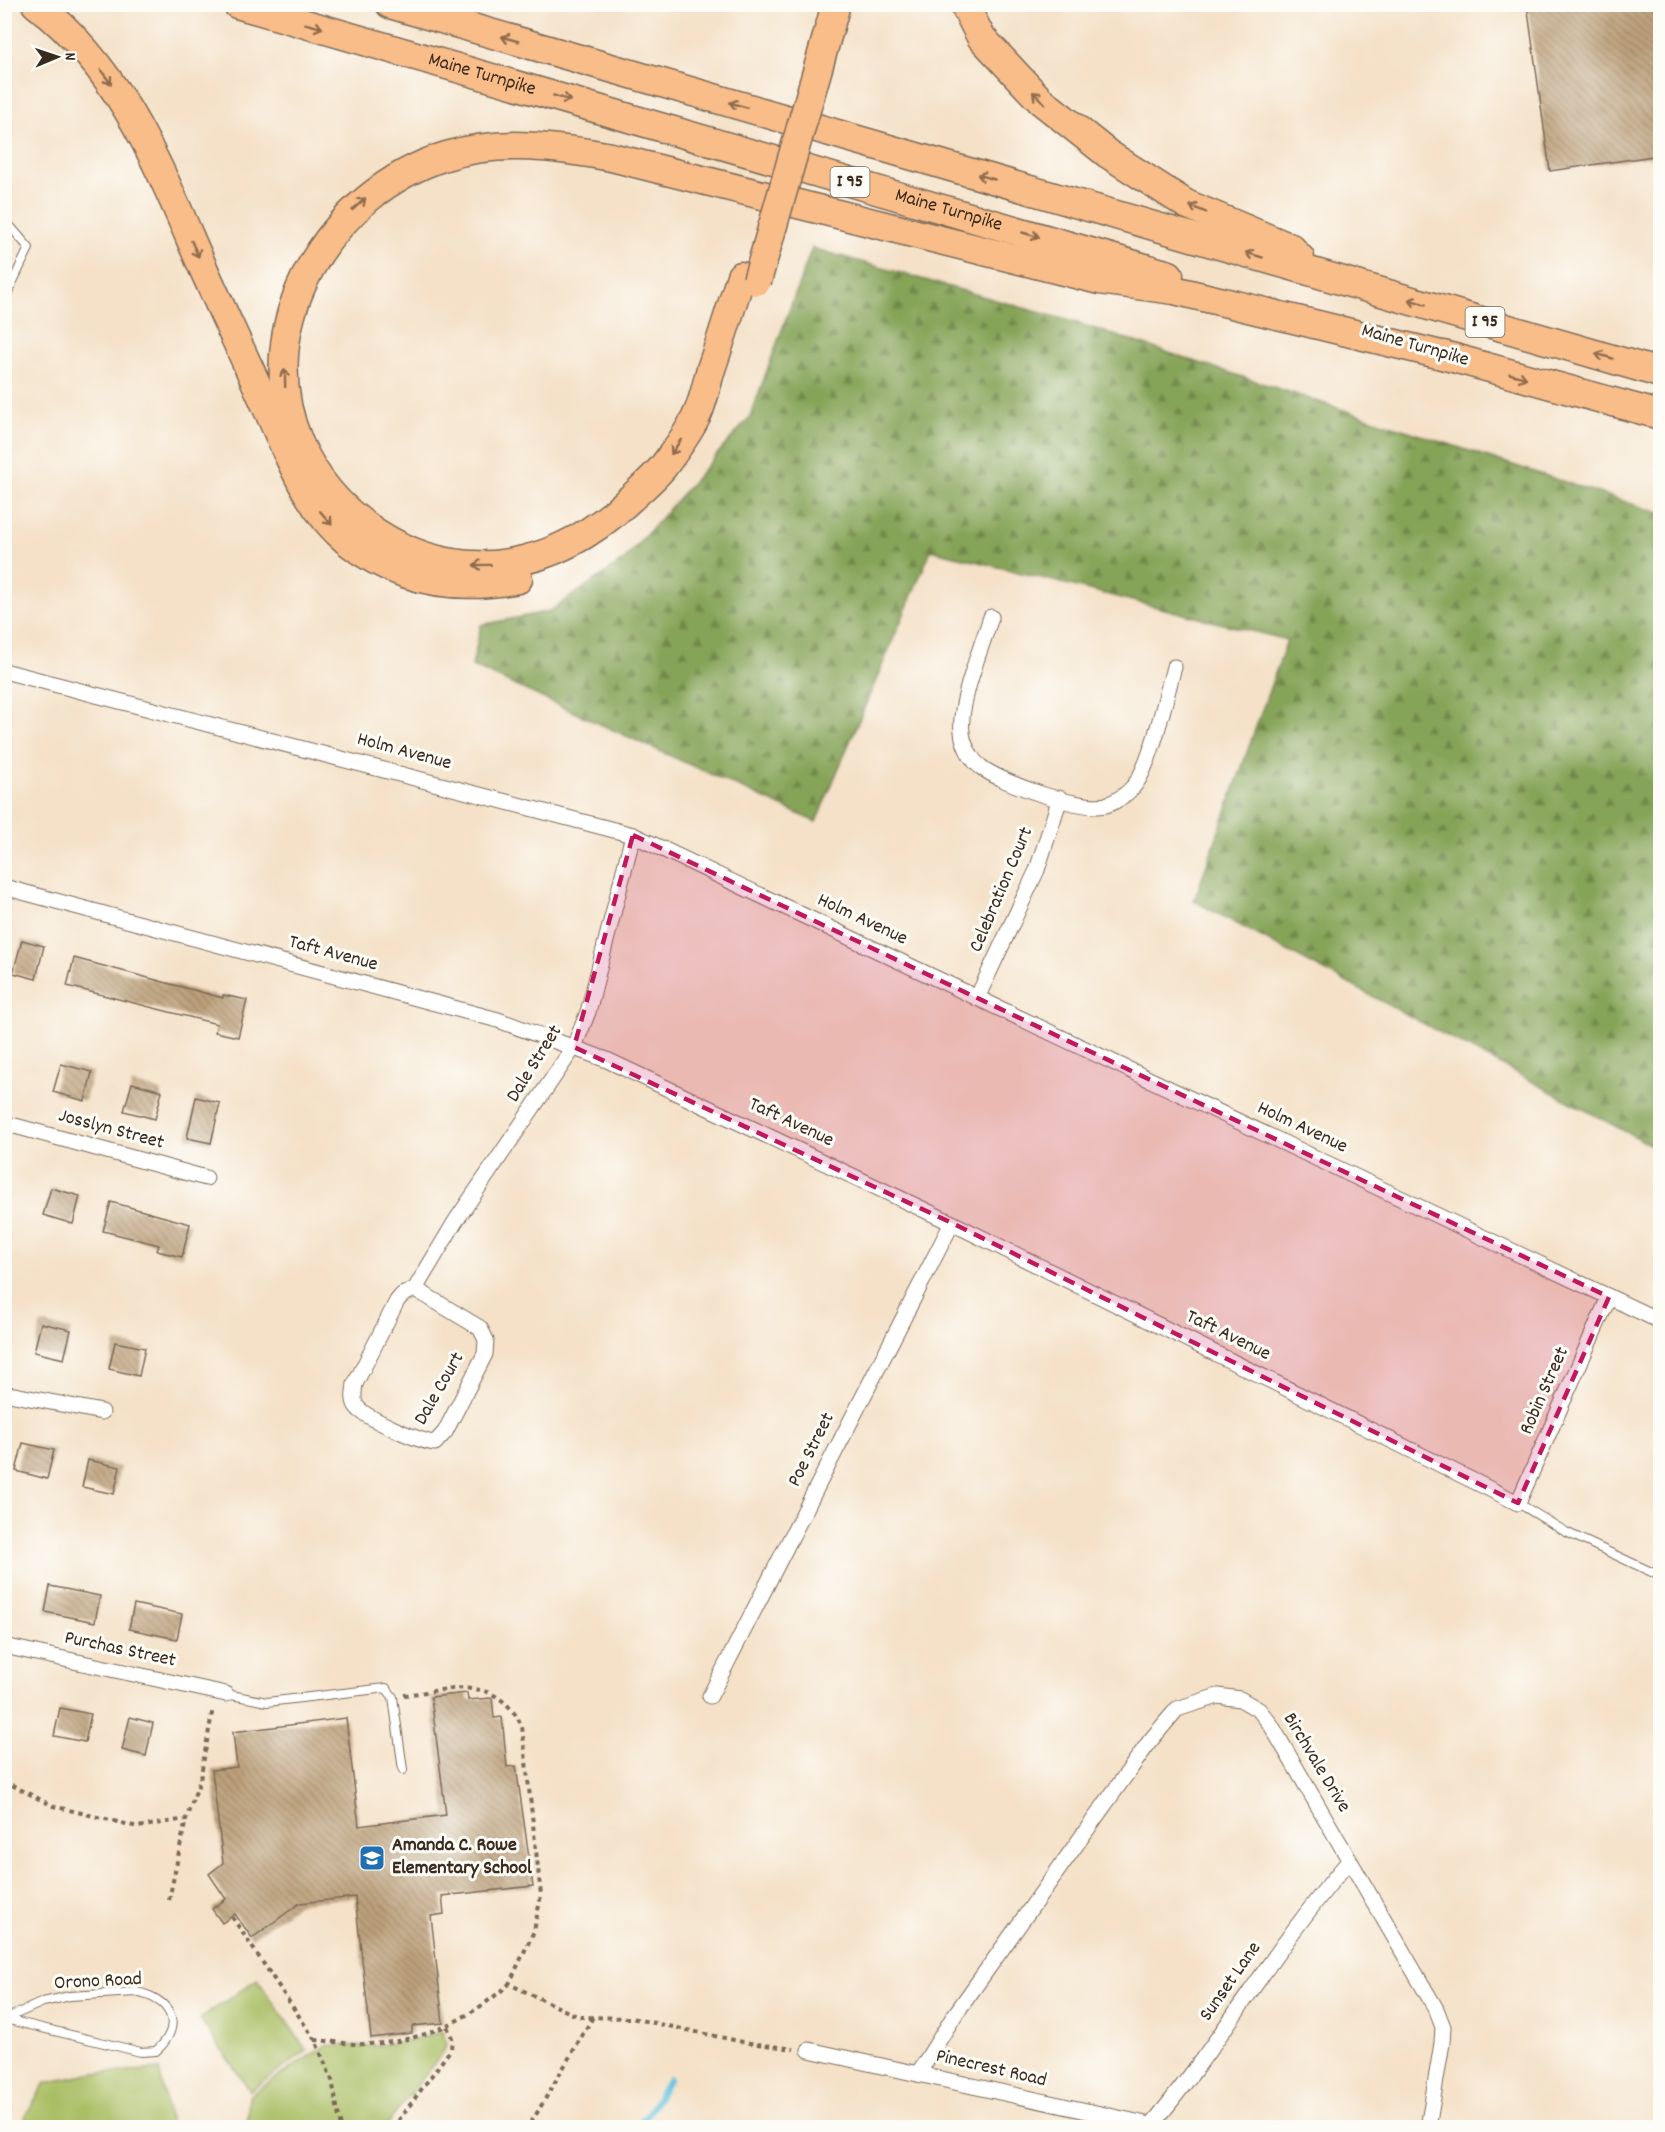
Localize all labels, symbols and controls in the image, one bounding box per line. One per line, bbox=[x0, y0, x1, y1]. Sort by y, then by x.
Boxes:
one-way arrow bbox=[304, 20, 323, 32]
north arrow bbox=[27, 27, 87, 87]
one-way arrow bbox=[501, 33, 520, 44]
street label: Maine Turnpike bbox=[425, 46, 539, 104]
text: N bbox=[58, 52, 81, 61]
one-way arrow bbox=[99, 68, 112, 84]
one-way arrow bbox=[1032, 91, 1047, 105]
one-way arrow bbox=[552, 92, 571, 104]
one-way arrow bbox=[729, 99, 748, 110]
road number: I 95 bbox=[830, 167, 870, 197]
one-way arrow bbox=[977, 171, 996, 182]
street label: Maine Turnpike bbox=[891, 182, 1006, 240]
one-way arrow bbox=[351, 197, 366, 211]
one-way arrow bbox=[1190, 203, 1208, 214]
one-way arrow bbox=[1021, 229, 1040, 241]
one-way arrow bbox=[190, 239, 201, 258]
one-way arrow bbox=[1245, 249, 1264, 260]
one-way arrow bbox=[1408, 296, 1427, 307]
road number: I 95 bbox=[1466, 307, 1504, 337]
street label: Maine Turnpike bbox=[1358, 317, 1472, 375]
one-way arrow bbox=[1595, 350, 1614, 361]
one-way arrow bbox=[280, 368, 291, 388]
one-way arrow bbox=[1508, 370, 1527, 382]
one-way arrow bbox=[670, 438, 682, 455]
one-way arrow bbox=[319, 511, 333, 526]
one-way arrow bbox=[472, 559, 492, 571]
street label: Holm Avenue bbox=[354, 726, 455, 778]
street label: Celebration Court bbox=[963, 823, 1041, 957]
street label: Holm Avenue bbox=[812, 887, 912, 953]
street label: Taft Avenue bbox=[285, 929, 381, 979]
street label: Dale Street bbox=[500, 1020, 570, 1108]
street label: Taft Avenue bbox=[744, 1091, 838, 1155]
street label: Holm Avenue bbox=[1252, 1095, 1352, 1161]
street label: Josslyn Street bbox=[55, 1102, 167, 1158]
street label: Taft Avenue bbox=[1181, 1303, 1275, 1369]
street label: Robin Street bbox=[1513, 1343, 1577, 1439]
street label: Dale Court bbox=[408, 1347, 472, 1431]
street label: Poe Street bbox=[781, 1408, 843, 1492]
street label: Purchas Street bbox=[62, 1625, 178, 1675]
street label: Birchvale Drive bbox=[1275, 1708, 1357, 1818]
place label: Amanda C. Rowe Elementary School bbox=[392, 1832, 532, 1883]
school or university icon: Amanda C. Rowe Elementary School bbox=[357, 1843, 387, 1873]
street label: Sunset Lane bbox=[1193, 1936, 1269, 2027]
street label: Orono Road bbox=[53, 1966, 143, 1998]
street label: Pinecrest Road bbox=[933, 2043, 1049, 2095]

